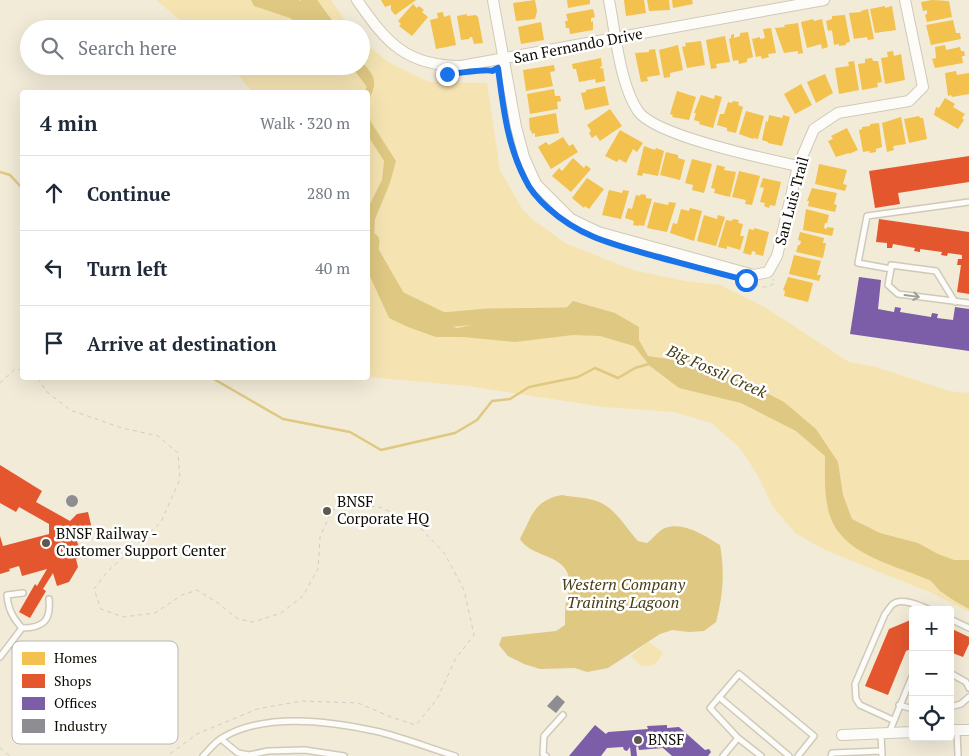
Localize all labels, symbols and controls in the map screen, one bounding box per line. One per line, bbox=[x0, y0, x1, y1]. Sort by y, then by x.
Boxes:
search box bbox=[20, 20, 370, 75]
street label: San Fernando Drive bbox=[512, 23, 644, 67]
icon: search bbox=[38, 34, 66, 62]
text: Search here bbox=[78, 35, 177, 60]
route end bbox=[436, 63, 459, 86]
text: 4 min bbox=[40, 109, 97, 137]
text: Walk · 320 m bbox=[260, 112, 350, 134]
street label: San Luis Trail bbox=[770, 154, 812, 247]
icon: ahead bbox=[40, 179, 68, 207]
text: Continue bbox=[87, 181, 171, 206]
text: 280 m bbox=[307, 182, 350, 204]
icon: left bbox=[40, 254, 68, 282]
text: Turn left bbox=[87, 256, 168, 281]
text: 40 m bbox=[315, 257, 350, 279]
route start bbox=[735, 269, 758, 292]
one-way arrow bbox=[904, 291, 920, 301]
icon: arrive bbox=[40, 329, 68, 357]
text: Arrive at destination bbox=[87, 331, 276, 356]
water label: Big Fossil Creek bbox=[663, 339, 771, 403]
place label: BNSF Corporate HQ bbox=[337, 491, 430, 528]
marker: BNSF Corporate HQ bbox=[321, 505, 333, 517]
place label: BNSF Railway - Customer Support Center bbox=[56, 523, 226, 560]
marker: BNSF Railway - Customer Support Center bbox=[40, 537, 52, 549]
water label: Western Company Training Lagoon bbox=[561, 573, 686, 613]
map controls bbox=[909, 606, 954, 741]
button: + bbox=[909, 606, 954, 651]
legend bbox=[12, 641, 178, 744]
text: Homes bbox=[54, 648, 97, 667]
button: − bbox=[909, 651, 954, 696]
text: Shops bbox=[54, 671, 91, 690]
text: Offices bbox=[54, 693, 97, 712]
button: locate bbox=[909, 696, 954, 741]
text: Industry bbox=[54, 716, 108, 735]
place label: BNSF bbox=[648, 729, 684, 749]
marker: BNSF bbox=[632, 734, 644, 746]

